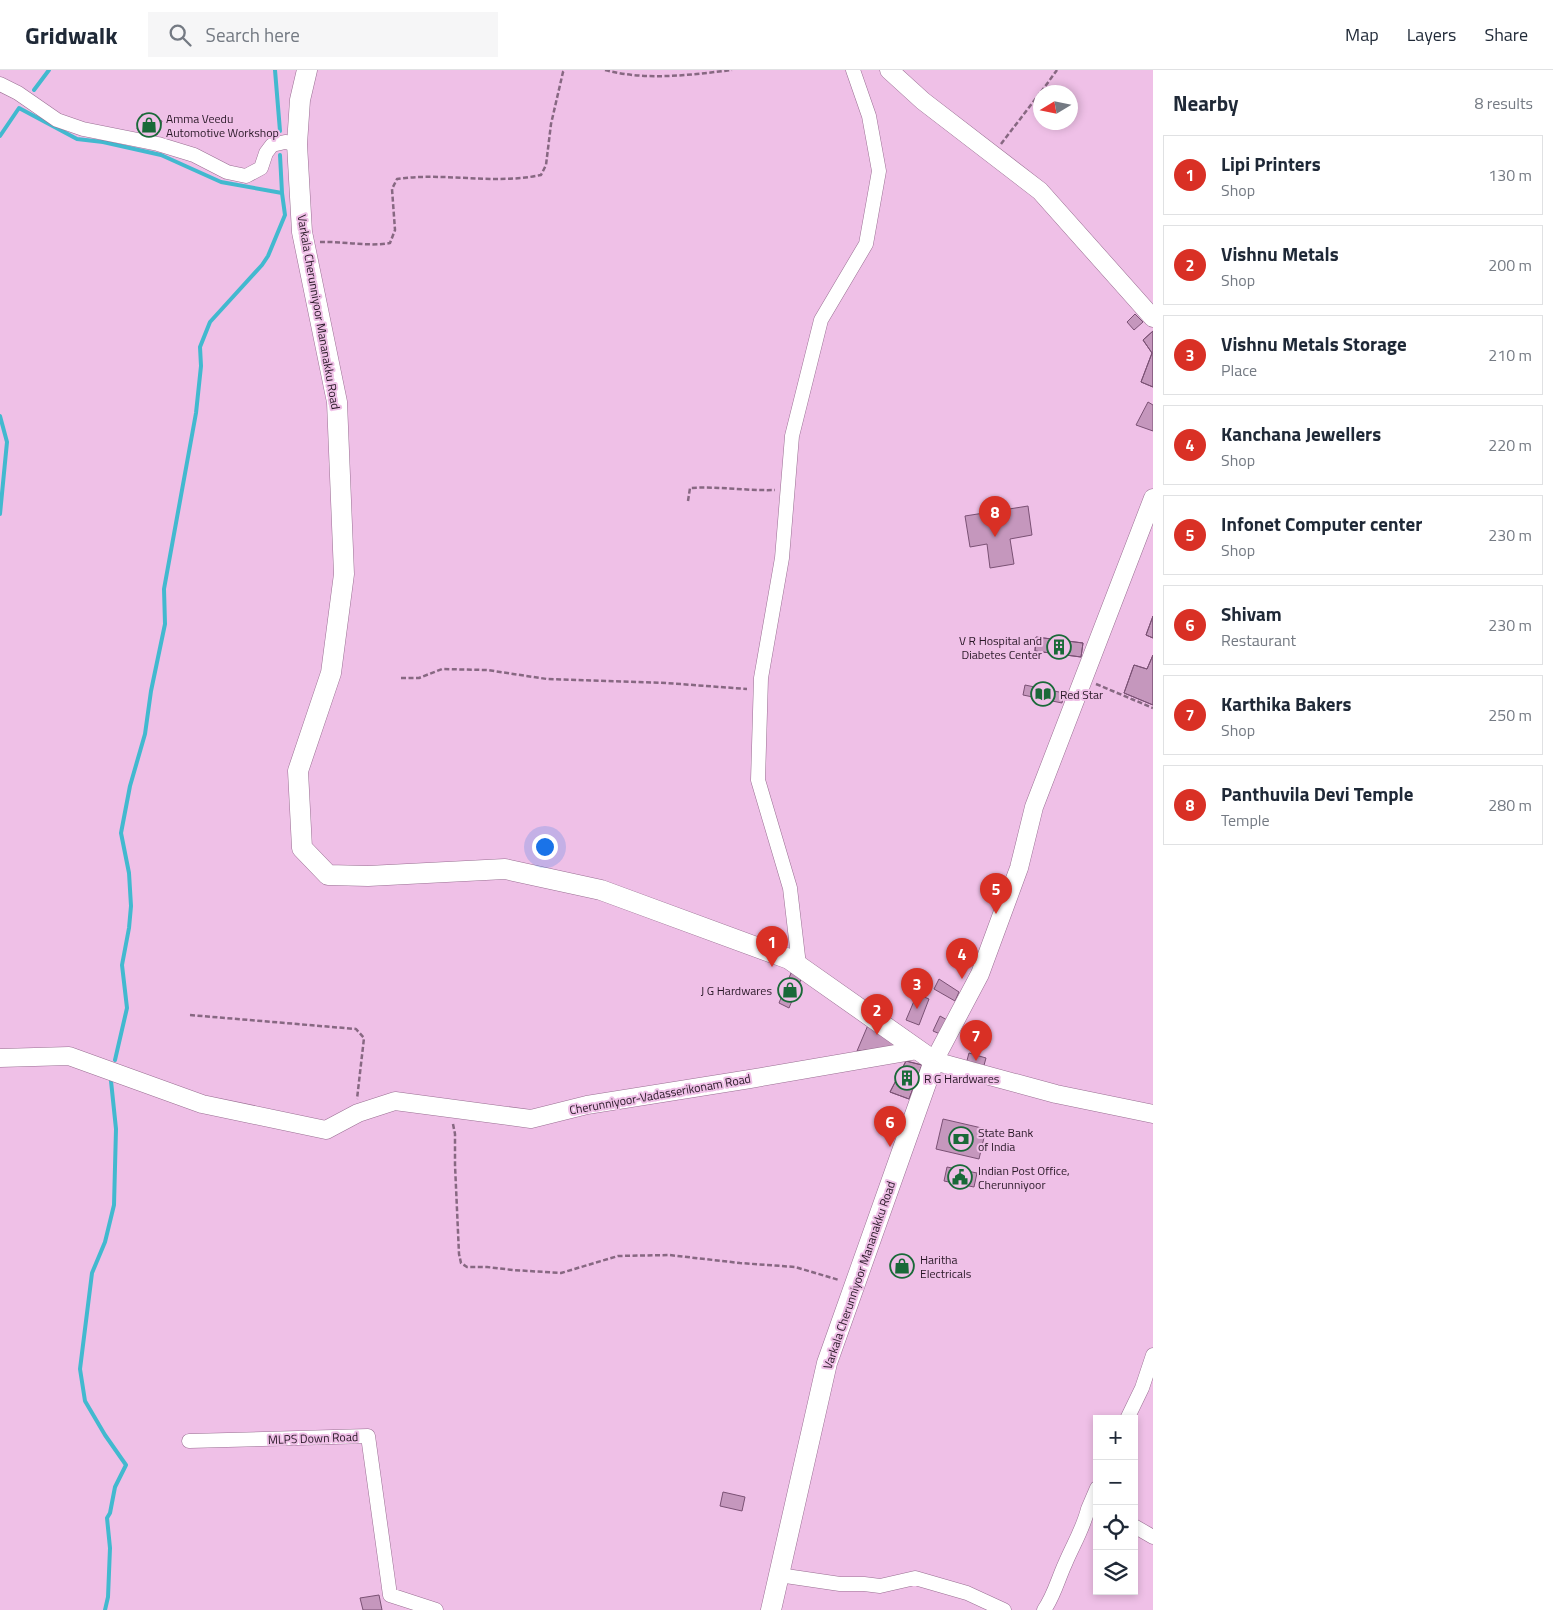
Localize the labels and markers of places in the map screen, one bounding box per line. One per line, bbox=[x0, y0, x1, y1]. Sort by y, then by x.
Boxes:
place label: Amma Veedu Automotive Workshop bbox=[166, 109, 279, 142]
shop icon: Amma Veedu Automotive Workshop bbox=[136, 112, 162, 138]
pin: 8 bbox=[979, 496, 1011, 537]
place label: V R Hospital and Diabetes Center bbox=[959, 631, 1042, 664]
building icon: V R Hospital and Diabetes Center bbox=[1046, 634, 1072, 660]
library icon: Red Star bbox=[1030, 681, 1056, 707]
place label: Red Star bbox=[1060, 685, 1103, 704]
pin: 5 bbox=[980, 873, 1012, 914]
pin: 1 bbox=[756, 926, 788, 967]
pin: 4 bbox=[946, 938, 978, 979]
pin: 3 bbox=[901, 968, 933, 1009]
shop icon: J G Hardwares bbox=[777, 977, 803, 1003]
place label: J G Hardwares bbox=[701, 981, 772, 1000]
pin: 2 bbox=[861, 994, 893, 1035]
pin: 7 bbox=[960, 1020, 992, 1061]
building icon: R G Hardwares bbox=[894, 1065, 920, 1091]
place label: R G Hardwares bbox=[924, 1069, 1000, 1088]
pin: 6 bbox=[874, 1106, 906, 1147]
place label: State Bank of India bbox=[978, 1123, 1033, 1156]
bank icon: State Bank of India bbox=[948, 1126, 974, 1152]
place label: Indian Post Office, Cherunniyoor bbox=[978, 1161, 1070, 1194]
public building icon: Indian Post Office, Cherunniyoor bbox=[947, 1164, 973, 1190]
place label: Haritha Electricals bbox=[920, 1250, 972, 1283]
shop icon: Haritha Electricals bbox=[889, 1253, 915, 1279]

